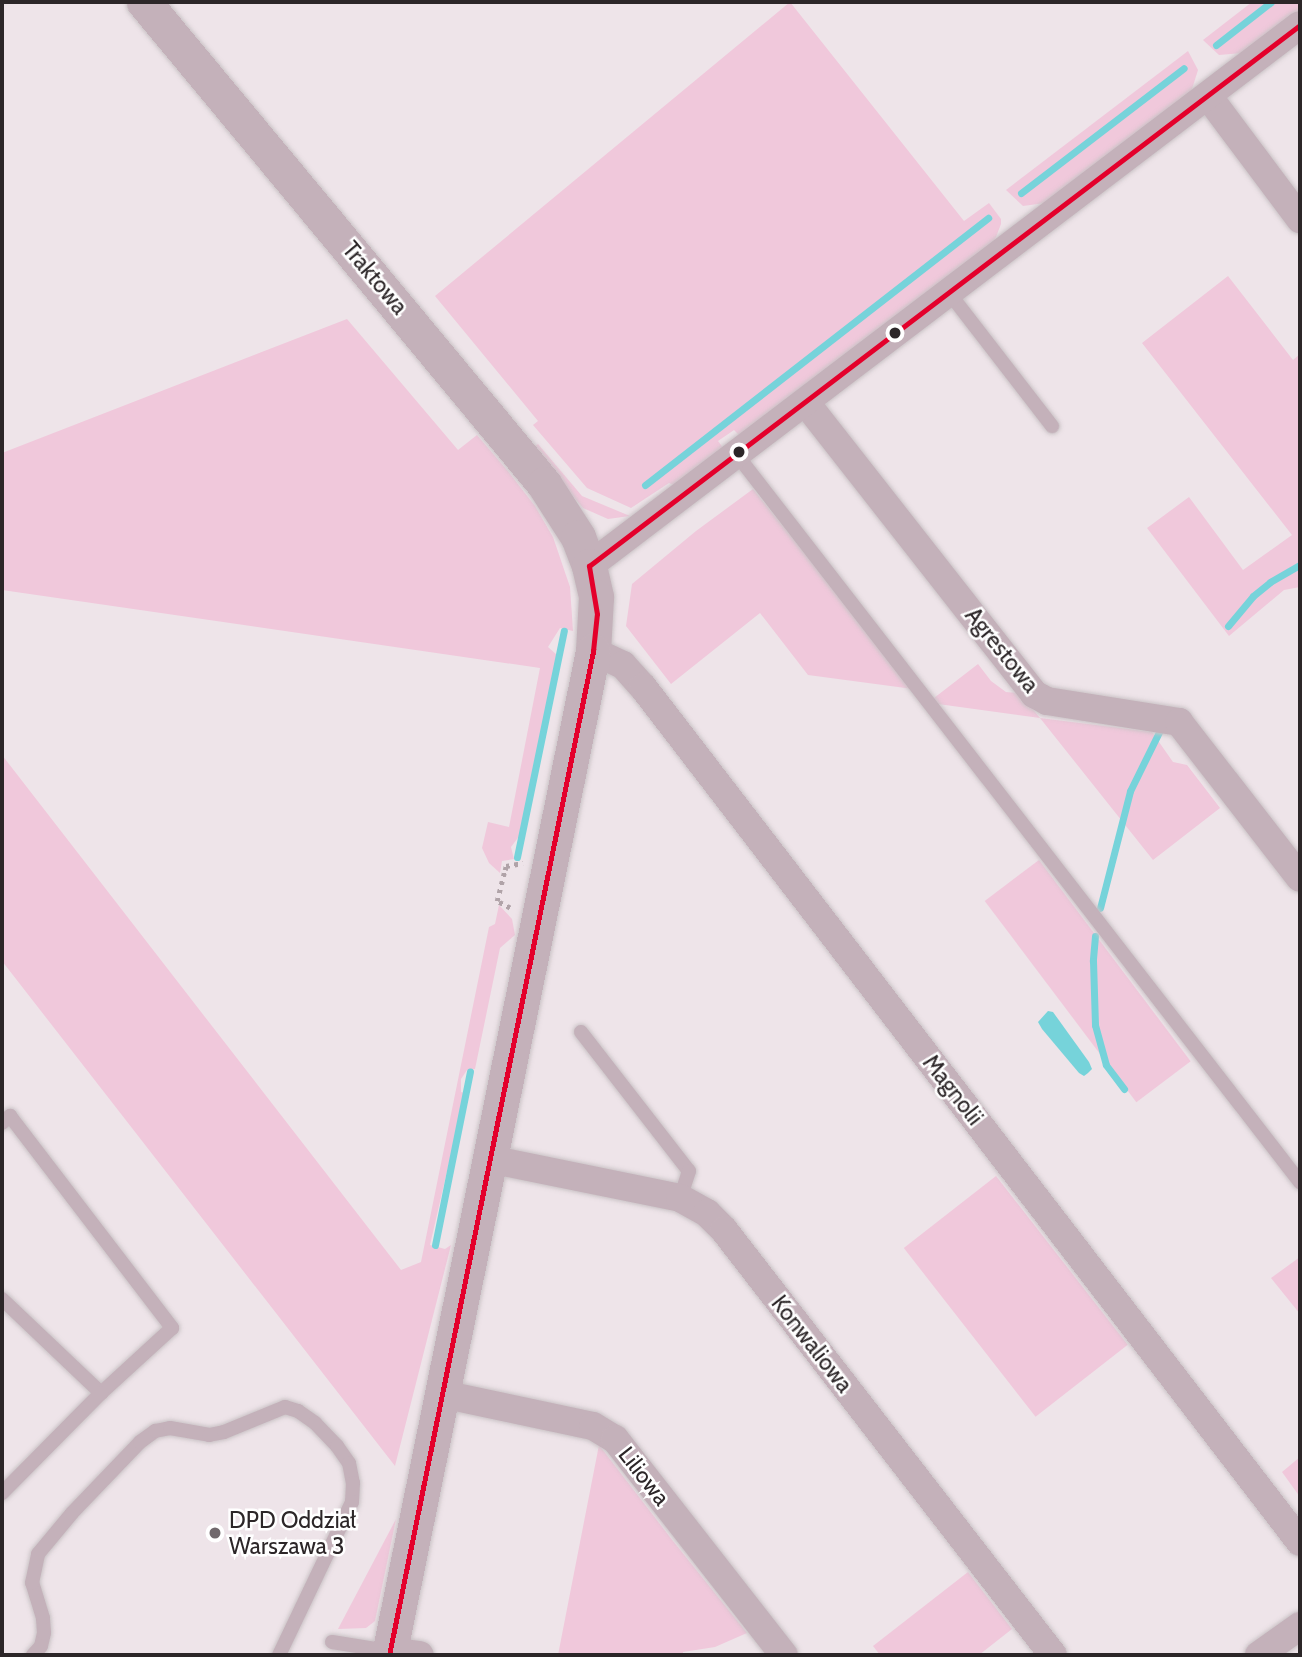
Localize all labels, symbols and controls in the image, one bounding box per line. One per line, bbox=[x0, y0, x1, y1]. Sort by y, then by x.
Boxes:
street label: Traktowa bbox=[337, 236, 413, 320]
unlabelled marker bbox=[888, 326, 902, 340]
unlabelled marker bbox=[732, 445, 746, 459]
street label: Agrestowa bbox=[959, 602, 1045, 698]
street label: Magnolii bbox=[917, 1049, 989, 1131]
street label: Konwaliowa bbox=[766, 1290, 858, 1398]
street label: Liliowa bbox=[613, 1441, 675, 1511]
place label: DPD Oddział Warszawa 3 bbox=[229, 1506, 356, 1560]
marker: DPD Oddział Warszawa 3 bbox=[207, 1525, 223, 1541]

